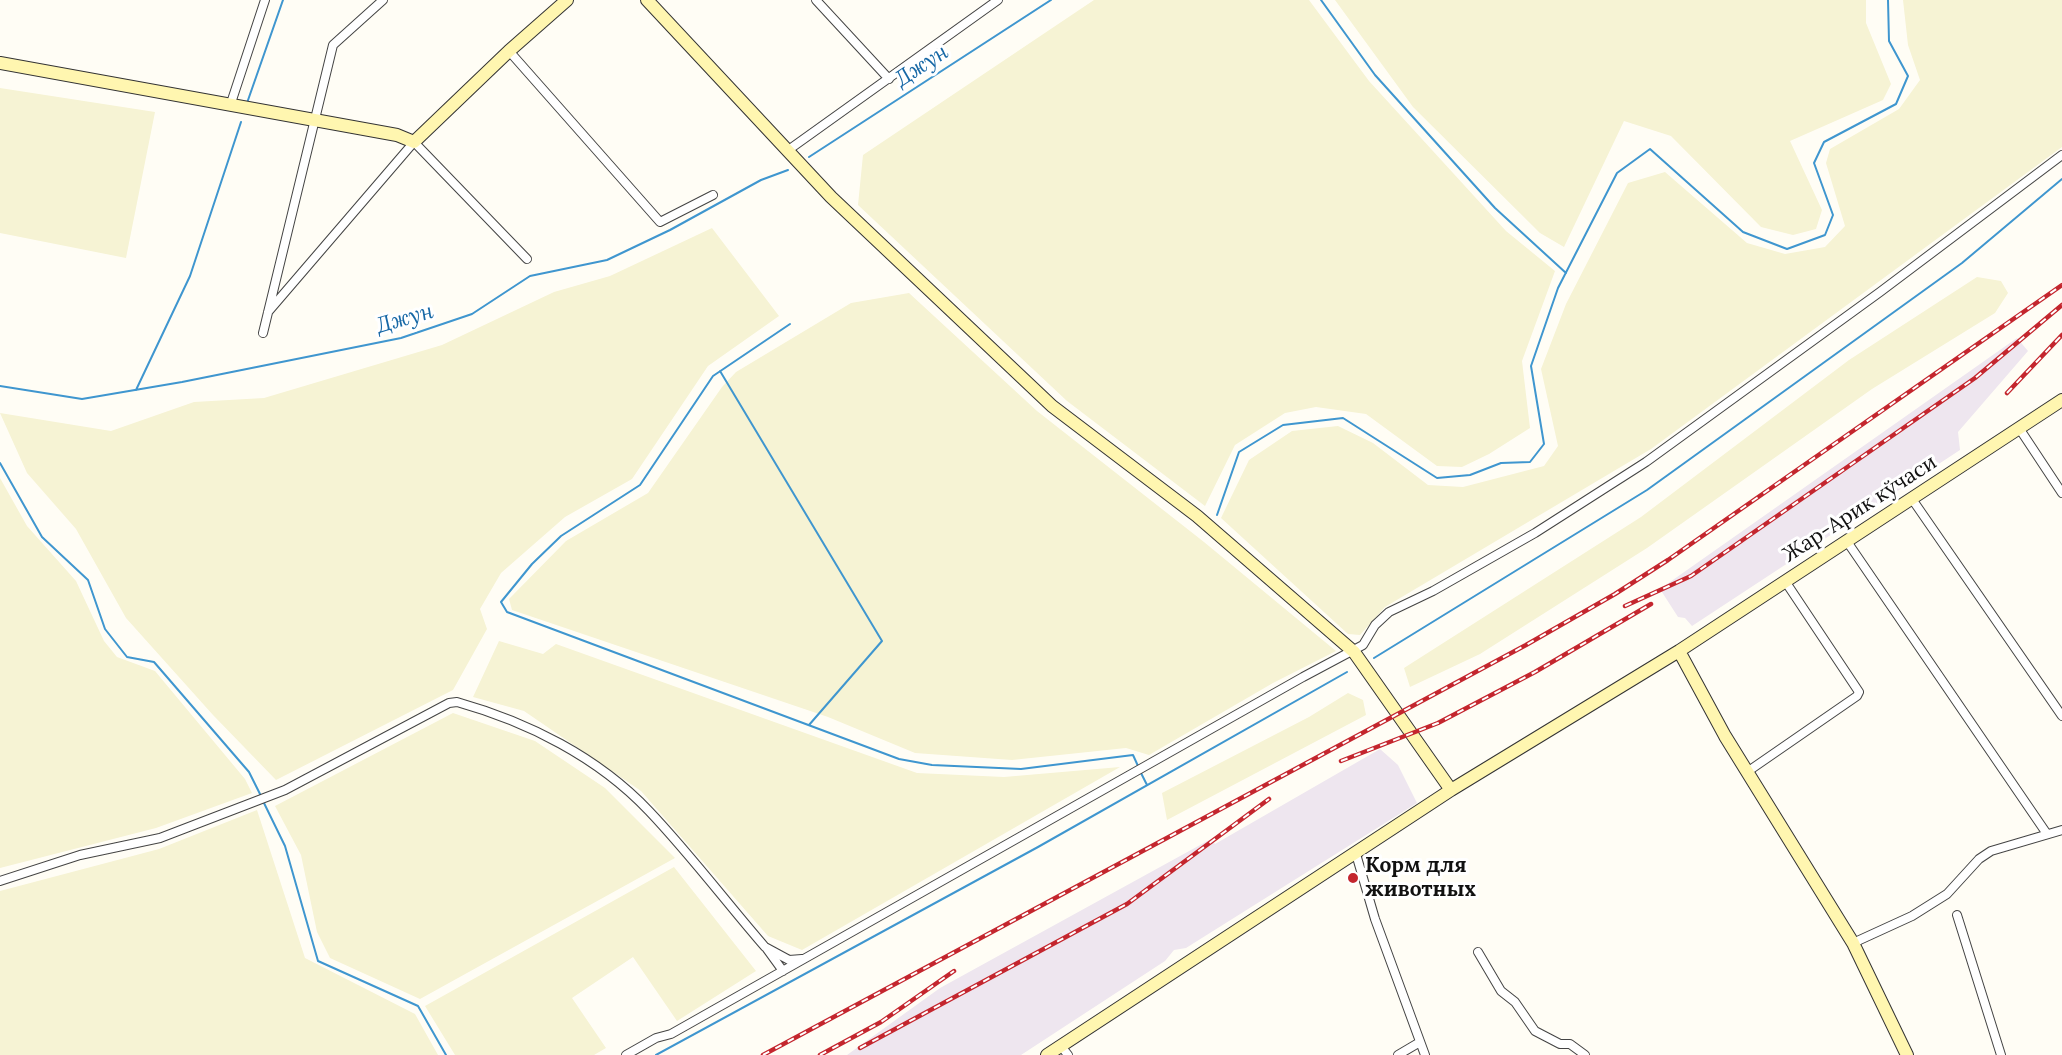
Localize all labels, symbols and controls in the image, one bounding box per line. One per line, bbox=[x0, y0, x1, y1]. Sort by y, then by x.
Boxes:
water label: Джун bbox=[891, 39, 953, 93]
water label: Джун bbox=[374, 298, 436, 340]
street label: Жар-Арик кўчаси bbox=[1778, 450, 1942, 568]
place label: Корм для животных bbox=[1365, 853, 1476, 903]
marker: Корм для животных bbox=[1346, 871, 1360, 885]

